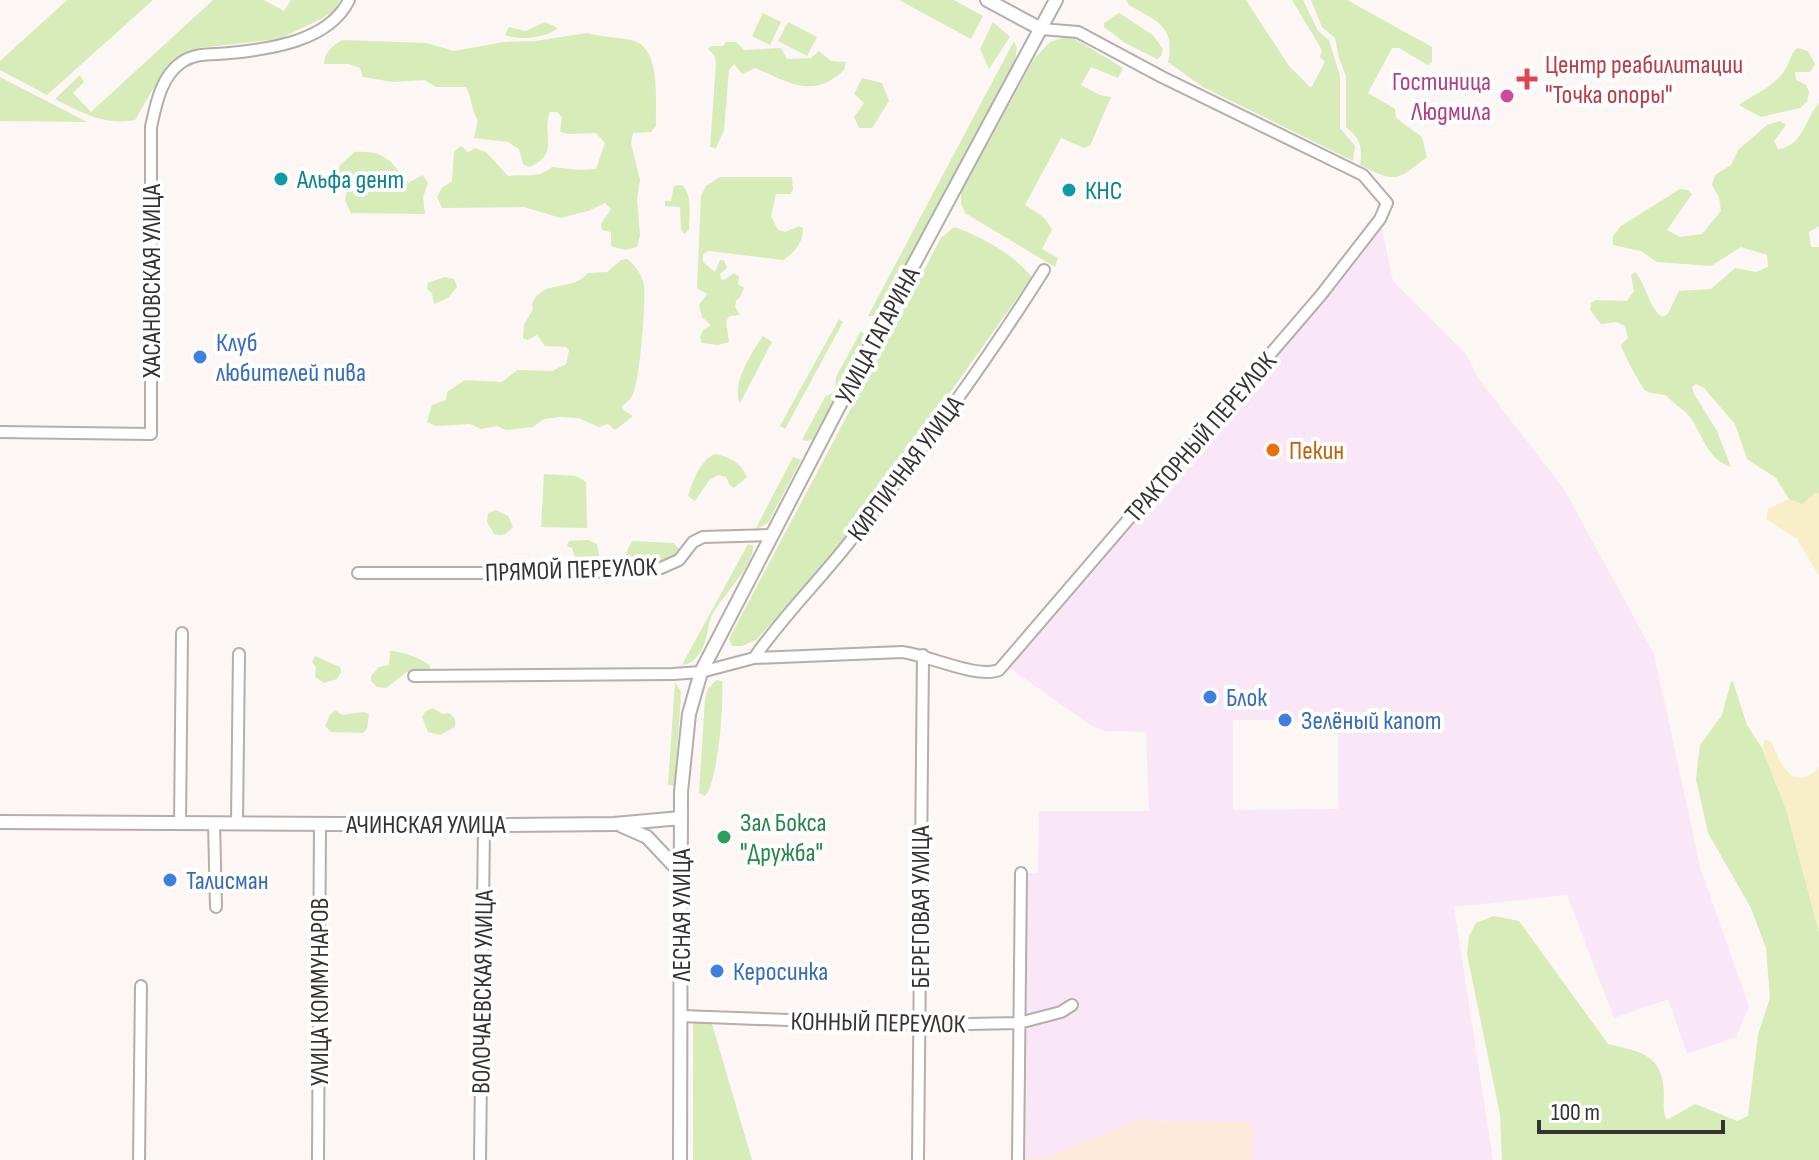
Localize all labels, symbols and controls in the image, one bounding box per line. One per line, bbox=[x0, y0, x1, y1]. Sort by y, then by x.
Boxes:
place label: Центр реабилитации "Точка опоры" bbox=[1545, 50, 1743, 111]
place label: Гостиница Людмила bbox=[1392, 67, 1491, 128]
marker: Центр реабилитации "Точка опоры" bbox=[1516, 68, 1538, 90]
marker: Гостиница Людмила bbox=[1498, 87, 1516, 105]
place label: Альфа дент bbox=[296, 165, 404, 196]
marker: Альфа дент bbox=[272, 170, 290, 188]
place label: КНС bbox=[1085, 176, 1122, 207]
marker: КНС bbox=[1060, 181, 1078, 199]
street label: ХАСАНОВСКАЯ УЛИЦА bbox=[137, 183, 168, 379]
street label: УЛИЦА ГАГАРИНА bbox=[829, 261, 928, 409]
place label: Клуб любителей пива bbox=[216, 328, 366, 389]
street label: ТРАКТОРНЫЙ ПЕРЕУЛОК bbox=[1119, 346, 1284, 529]
marker: Клуб любителей пива bbox=[191, 348, 209, 366]
street label: КИРПИЧНАЯ УЛИЦА bbox=[842, 390, 971, 548]
place label: Пекин bbox=[1289, 436, 1344, 467]
marker: Пекин bbox=[1264, 441, 1282, 459]
street label: ПРЯМОЙ ПЕРЕУЛОК bbox=[484, 552, 658, 589]
place label: Блок bbox=[1226, 683, 1267, 714]
marker: Блок bbox=[1201, 688, 1219, 706]
place label: Зелёный капот bbox=[1301, 706, 1442, 737]
marker: Зелёный капот bbox=[1276, 711, 1294, 729]
place label: Зал Бокса "Дружба" bbox=[740, 808, 827, 869]
street label: АЧИНСКАЯ УЛИЦА bbox=[345, 810, 506, 841]
street label: БЕРЕГОВАЯ УЛИЦА bbox=[906, 825, 937, 988]
marker: Зал Бокса "Дружба" bbox=[715, 828, 733, 846]
street label: ЛЕСНАЯ УЛИЦА bbox=[667, 848, 698, 982]
place label: Талисман bbox=[186, 866, 269, 897]
marker: Талисман bbox=[161, 871, 179, 889]
street label: ВОЛОЧАЕВСКАЯ УЛИЦА bbox=[466, 889, 501, 1094]
street label: УЛИЦА КОММУНАРОВ bbox=[305, 898, 336, 1086]
place label: Керосинка bbox=[733, 957, 828, 988]
marker: Керосинка bbox=[708, 962, 726, 980]
street label: КОННЫЙ ПЕРЕУЛОК bbox=[790, 1006, 966, 1041]
scale bar bbox=[1539, 1084, 1723, 1134]
text: 100 m bbox=[1551, 1098, 1600, 1127]

